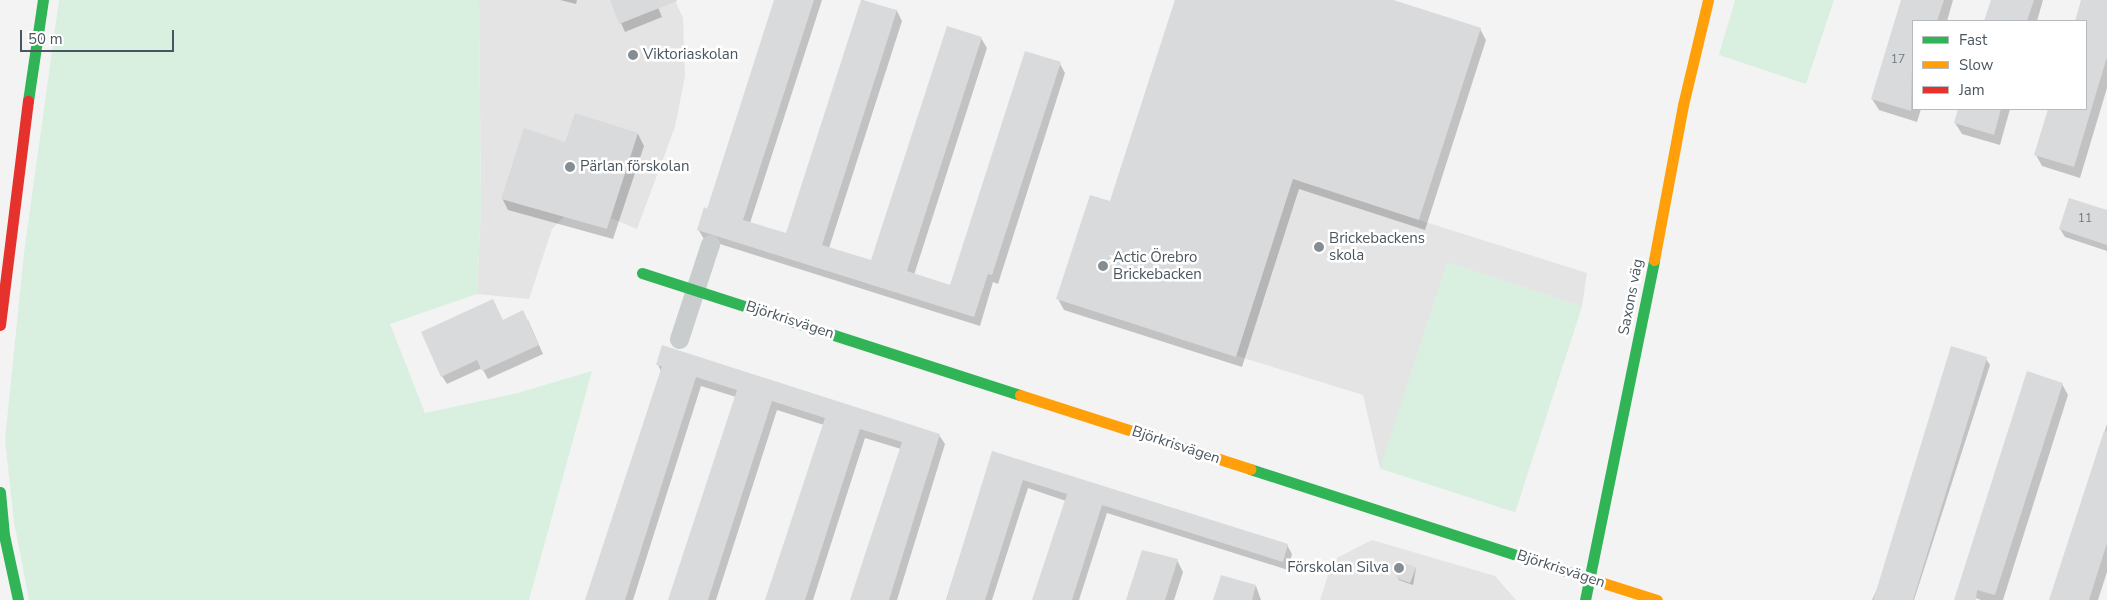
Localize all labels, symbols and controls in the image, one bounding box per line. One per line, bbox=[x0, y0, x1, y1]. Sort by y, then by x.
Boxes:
scale bar bbox=[22, 20, 176, 52]
legend bbox=[1912, 20, 2087, 110]
text: 50 m bbox=[28, 29, 63, 49]
text: Fast bbox=[1959, 30, 1987, 50]
place label: Viktoriaskolan bbox=[643, 46, 738, 64]
marker: Viktoriaskolan bbox=[627, 49, 639, 61]
house number: 17 bbox=[1891, 53, 1905, 67]
text: Slow bbox=[1959, 55, 1993, 75]
text: Jam bbox=[1959, 80, 1985, 100]
place label: Pärlan förskolan bbox=[580, 158, 689, 176]
marker: Pärlan förskolan bbox=[564, 161, 576, 173]
house number: 11 bbox=[2078, 212, 2092, 226]
place label: Brickebackens skola bbox=[1329, 229, 1425, 264]
marker: Brickebackens skola bbox=[1313, 241, 1325, 253]
place label: Actic Örebro Brickebacken bbox=[1113, 248, 1202, 283]
street label: Saxons väg bbox=[1615, 257, 1647, 337]
marker: Actic Örebro Brickebacken bbox=[1097, 260, 1109, 272]
street label: Björkrisvägen bbox=[744, 297, 836, 343]
street label: Björkrisvägen bbox=[1130, 422, 1222, 468]
street label: Björkrisvägen bbox=[1515, 546, 1607, 592]
place label: Förskolan Silva bbox=[1287, 559, 1389, 577]
marker: Förskolan Silva bbox=[1393, 562, 1405, 574]

